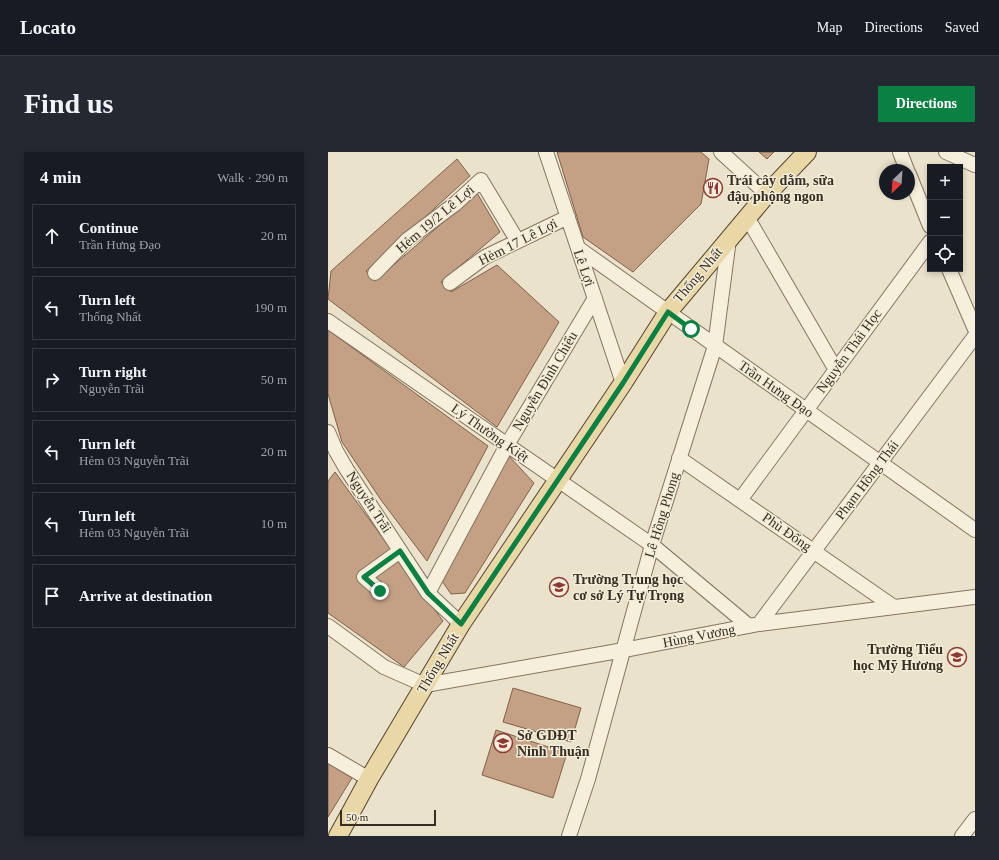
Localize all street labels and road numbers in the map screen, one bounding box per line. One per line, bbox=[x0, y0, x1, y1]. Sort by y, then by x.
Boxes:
street label: Hẻm 19/2 Lê Lợi bbox=[393, 182, 477, 256]
street label: Hẻm 17 Lê Lợi bbox=[476, 216, 560, 268]
street label: Thống Nhất bbox=[671, 244, 725, 306]
street label: Lê Lợi bbox=[571, 248, 597, 289]
street label: Nguyễn Thái Học bbox=[814, 306, 884, 396]
street label: Nguyễn Đình Chiểu bbox=[510, 329, 580, 433]
street label: Trần Hưng Đạo bbox=[736, 358, 816, 420]
street label: Lý Thường Kiệt bbox=[448, 401, 532, 465]
street label: Phạm Hồng Thái bbox=[832, 437, 902, 523]
street label: Nguyễn Trãi bbox=[344, 468, 395, 536]
street label: Lê Hồng Phong bbox=[642, 470, 682, 560]
street label: Phù Đổng bbox=[760, 510, 814, 554]
street label: Hùng Vương bbox=[662, 622, 736, 650]
street label: Thống Nhất bbox=[414, 630, 462, 696]

